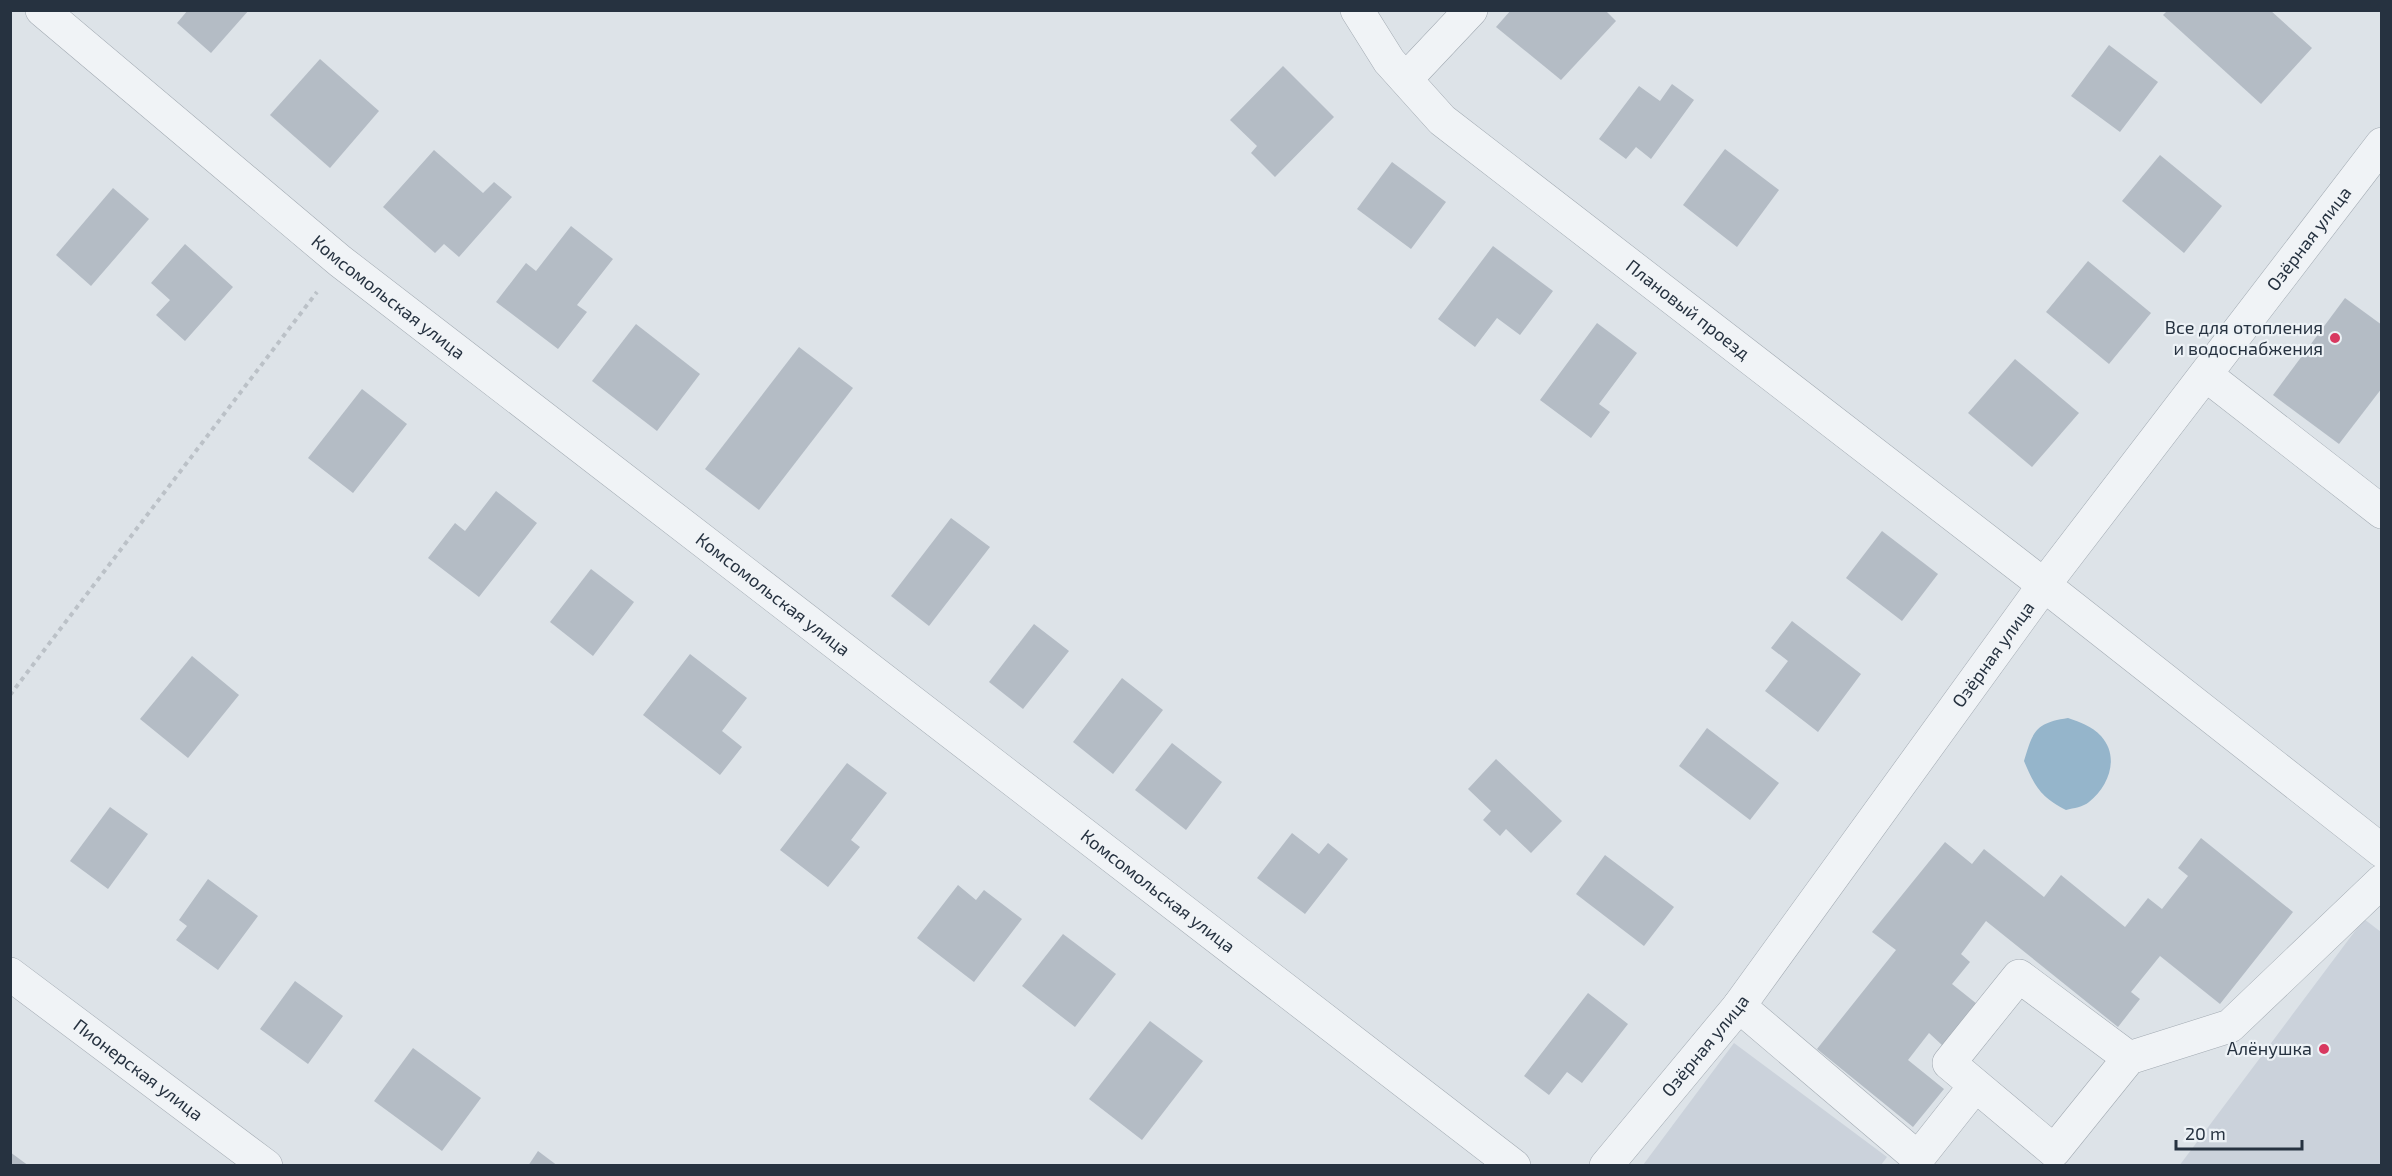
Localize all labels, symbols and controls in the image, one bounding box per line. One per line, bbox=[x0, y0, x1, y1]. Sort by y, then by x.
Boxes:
street label: Озёрная улица bbox=[2262, 182, 2355, 295]
street label: Комсомольская улица bbox=[307, 230, 470, 363]
street label: Плановый проезд bbox=[1622, 254, 1755, 364]
place label: Все для отопления и водоснабжения bbox=[2165, 316, 2323, 359]
marker: Все для отопления и водоснабжения bbox=[2328, 331, 2342, 345]
street label: Комсомольская улица bbox=[692, 527, 855, 660]
street label: Озёрная улица bbox=[1947, 597, 2039, 711]
street label: Комсомольская улица bbox=[1077, 824, 1240, 957]
street label: Озёрная улица bbox=[1656, 990, 1753, 1101]
street label: Пионерская улица bbox=[70, 1014, 208, 1125]
place label: Алёнушка bbox=[2227, 1037, 2312, 1059]
marker: Алёнушка bbox=[2317, 1042, 2331, 1056]
scale bar bbox=[2176, 1113, 2302, 1151]
text: 20 m bbox=[2185, 1122, 2226, 1144]

